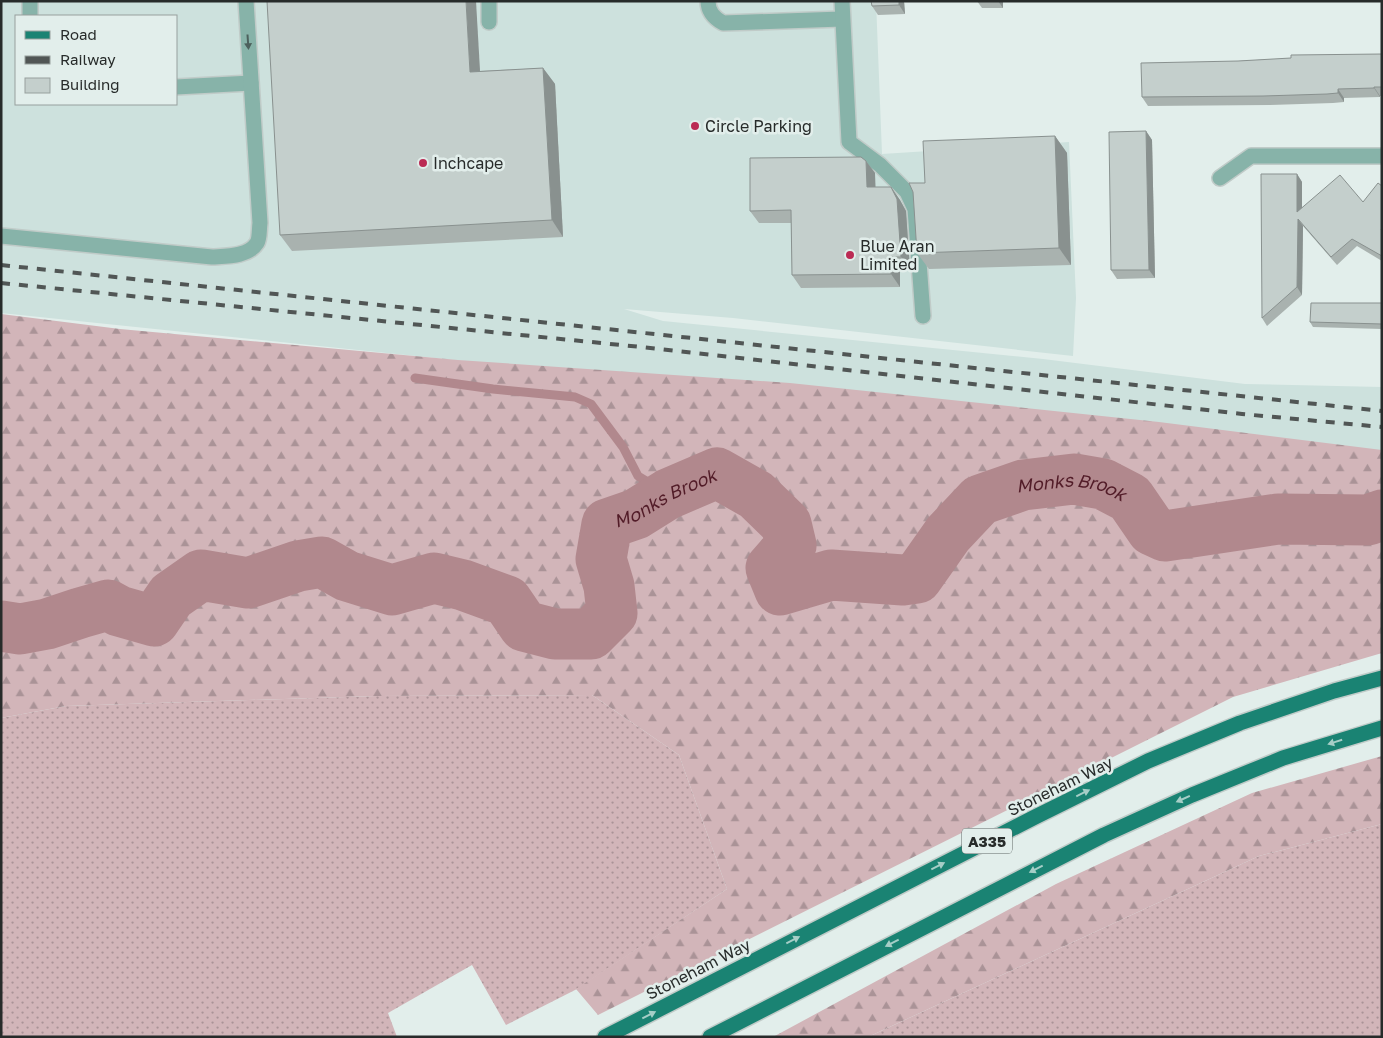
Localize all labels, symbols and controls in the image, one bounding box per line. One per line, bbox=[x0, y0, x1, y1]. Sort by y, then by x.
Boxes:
legend bbox=[15, 15, 178, 105]
text: Road bbox=[60, 25, 97, 43]
one-way arrow bbox=[245, 34, 253, 50]
text: Railway bbox=[60, 50, 116, 68]
text: Building bbox=[60, 75, 120, 93]
place label: Circle Parking bbox=[705, 116, 812, 136]
marker: Circle Parking bbox=[689, 120, 701, 132]
place label: Inchcape bbox=[433, 153, 503, 173]
marker: Inchcape bbox=[417, 157, 429, 169]
place label: Blue Aran Limited bbox=[860, 236, 934, 274]
marker: Blue Aran Limited bbox=[844, 249, 856, 261]
water label: Monks Brook bbox=[611, 463, 721, 532]
water label: Monks Brook bbox=[1015, 468, 1132, 506]
one-way arrow bbox=[1327, 739, 1342, 747]
street label: Stoneham Way bbox=[1004, 752, 1116, 820]
one-way arrow bbox=[1076, 789, 1090, 797]
one-way arrow bbox=[1176, 795, 1190, 803]
road number: A335 bbox=[962, 828, 1012, 854]
one-way arrow bbox=[931, 862, 945, 870]
one-way arrow bbox=[1029, 865, 1044, 873]
street label: Stoneham Way bbox=[642, 934, 754, 1004]
one-way arrow bbox=[786, 936, 801, 945]
one-way arrow bbox=[885, 939, 899, 947]
one-way arrow bbox=[642, 1011, 656, 1019]

